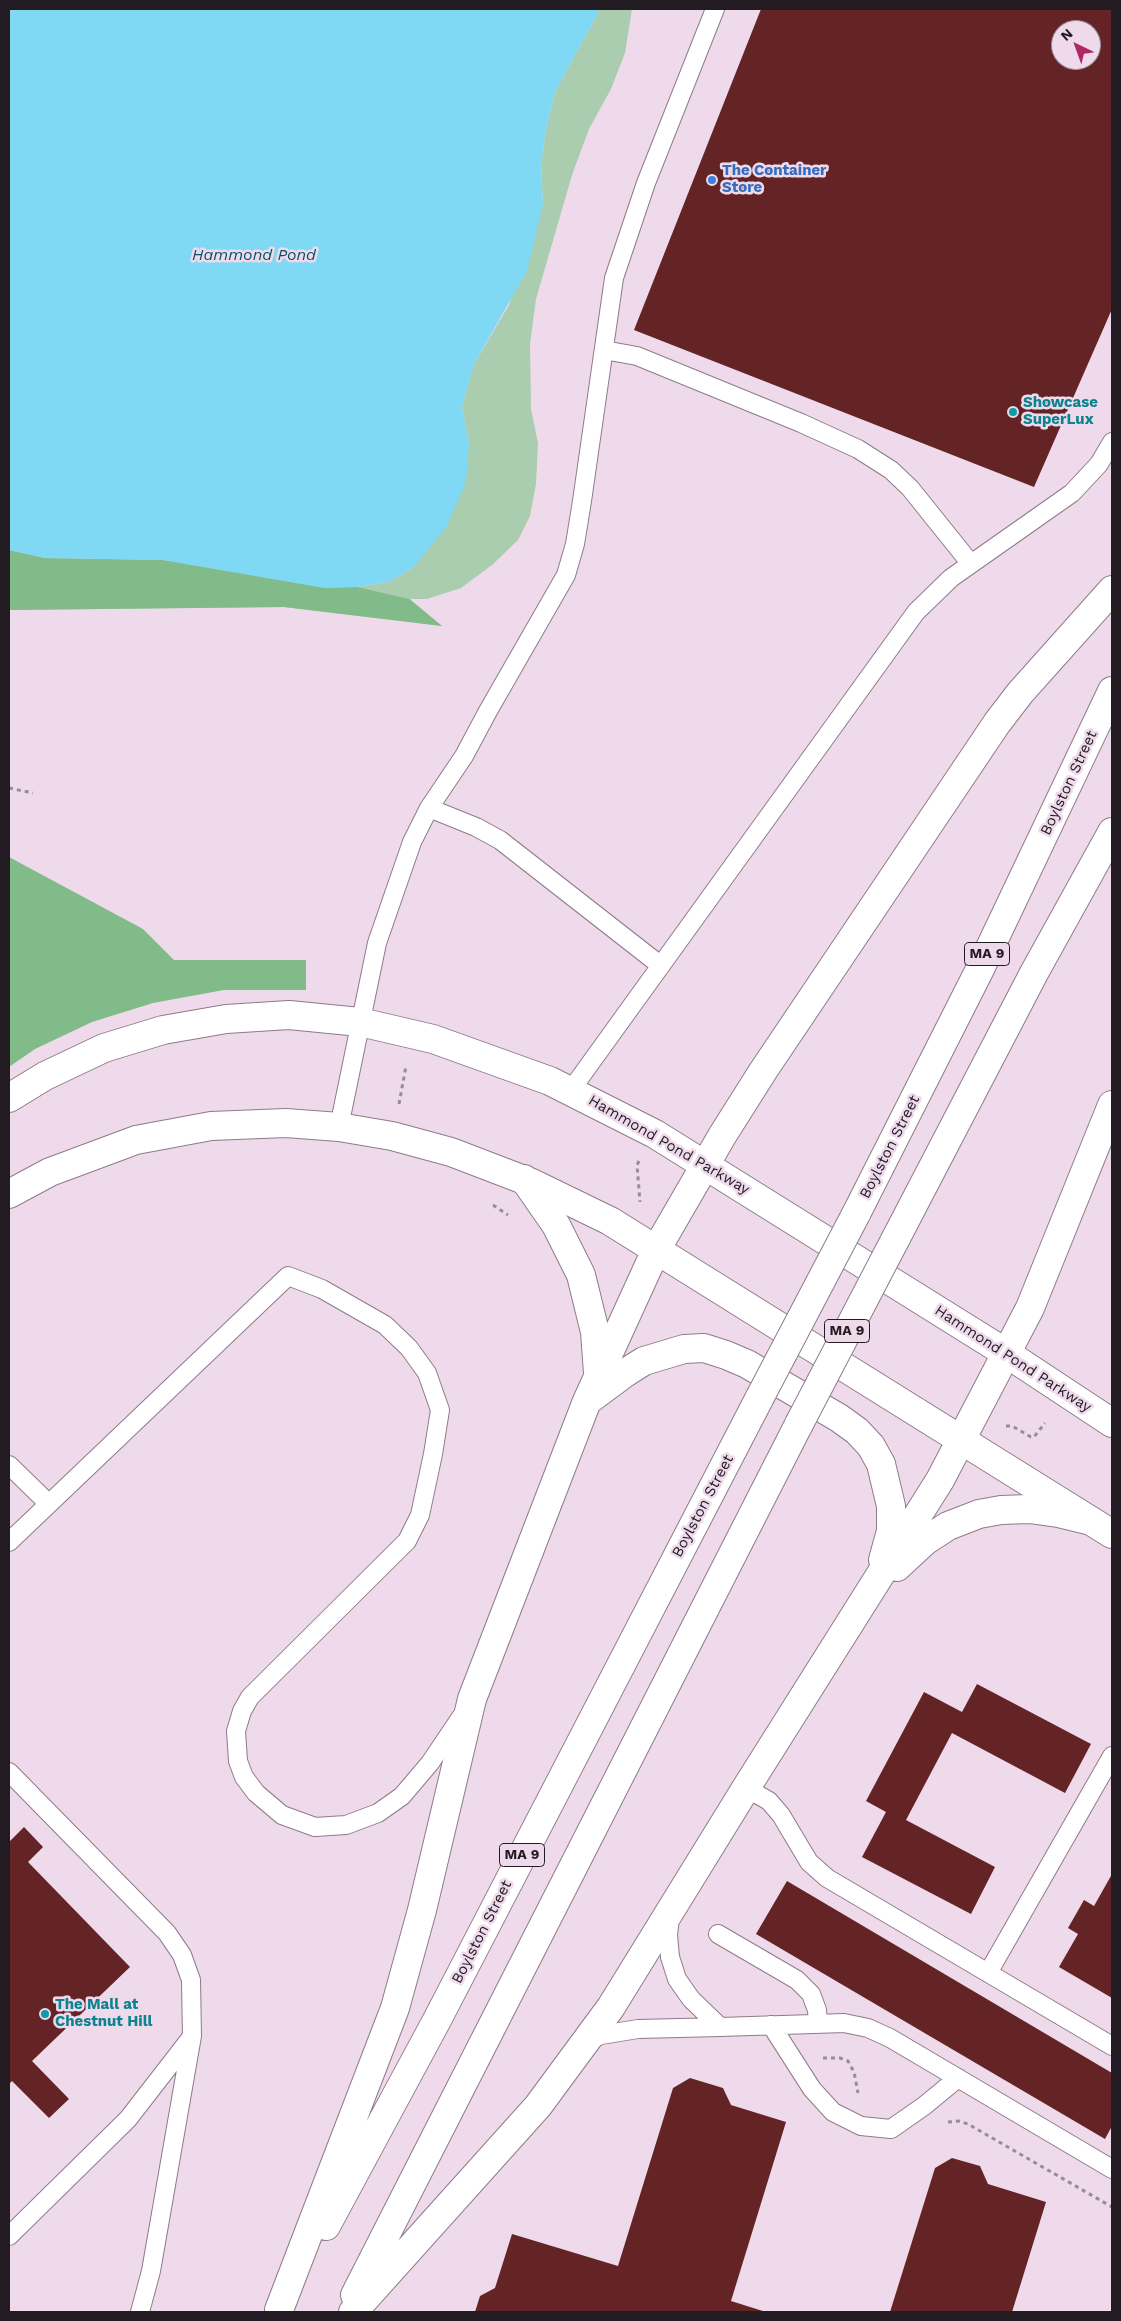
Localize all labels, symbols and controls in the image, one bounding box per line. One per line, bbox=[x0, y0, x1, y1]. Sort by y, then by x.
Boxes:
north arrow bbox=[1051, 20, 1101, 70]
text: N bbox=[1057, 25, 1076, 44]
place label: The Container Store bbox=[722, 162, 827, 197]
marker: The Container Store bbox=[706, 174, 718, 186]
water label: Hammond Pond bbox=[192, 245, 316, 265]
place label: Showcase SuperLux bbox=[1023, 394, 1098, 429]
marker: Showcase SuperLux bbox=[1007, 406, 1019, 418]
street label: Boylston Street bbox=[1037, 728, 1101, 838]
road number: MA 9 bbox=[964, 942, 1010, 966]
street label: Hammond Pond Parkway bbox=[585, 1091, 753, 1199]
street label: Boylston Street bbox=[856, 1092, 924, 1202]
street label: Hammond Pond Parkway bbox=[931, 1302, 1095, 1416]
road number: MA 9 bbox=[824, 1320, 870, 1342]
street label: Boylston Street bbox=[668, 1452, 738, 1560]
road number: MA 9 bbox=[500, 1844, 544, 1866]
street label: Boylston Street bbox=[448, 1877, 516, 1987]
place label: The Mall at Chestnut Hill bbox=[55, 1996, 152, 2031]
marker: The Mall at Chestnut Hill bbox=[39, 2008, 51, 2020]

